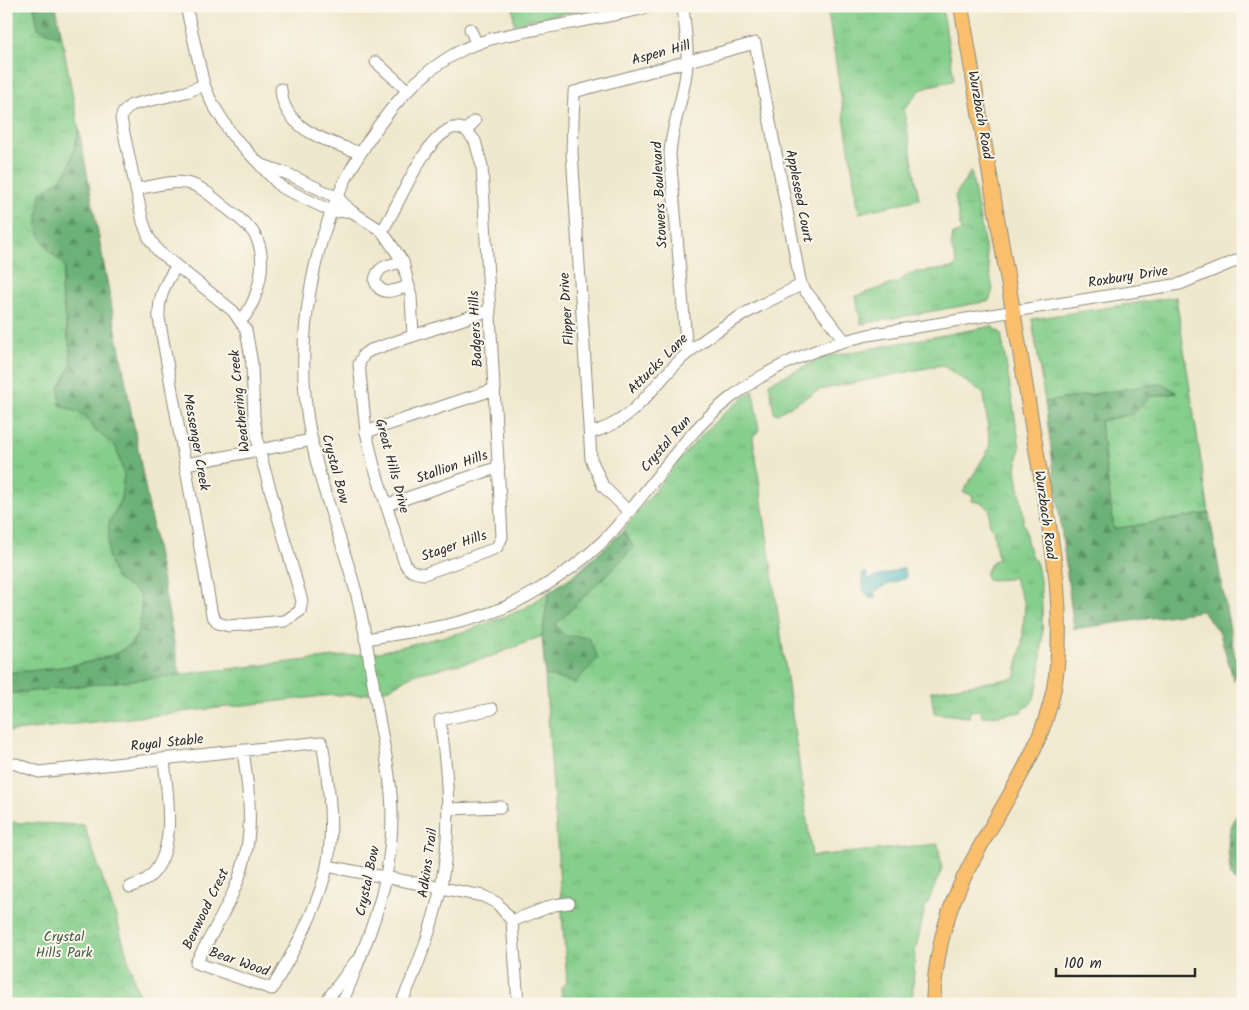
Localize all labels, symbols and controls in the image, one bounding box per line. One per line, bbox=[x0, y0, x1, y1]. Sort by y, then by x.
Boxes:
street label: Aspen Hill bbox=[629, 34, 693, 71]
street label: Wurzbach Road bbox=[961, 69, 999, 162]
street label: Stowers Boulevard bbox=[646, 140, 674, 249]
street label: Appleseed Court bbox=[779, 148, 819, 245]
street label: Roxbury Drive bbox=[1086, 260, 1170, 294]
street label: Flipper Drive bbox=[553, 271, 581, 346]
street label: Badgers Hills bbox=[463, 290, 489, 368]
street label: Attucks Lane bbox=[622, 328, 694, 400]
street label: Weathering Creek bbox=[224, 348, 256, 453]
street label: Messenger Creek bbox=[177, 392, 215, 493]
street label: Crystal Run bbox=[635, 411, 697, 477]
street label: Great Hills Drive bbox=[369, 416, 415, 517]
street label: Crystal Bow bbox=[315, 432, 355, 507]
street label: Stallion Hills bbox=[413, 444, 491, 490]
street label: Wurzbach Road bbox=[1028, 469, 1062, 562]
street label: Stager Hills bbox=[418, 524, 490, 567]
street label: Royal Stable bbox=[129, 728, 205, 758]
street label: Adkins Trail bbox=[412, 826, 444, 899]
street label: Crystal Bow bbox=[350, 843, 386, 918]
street label: Benwood Crest bbox=[177, 864, 235, 953]
park label: Crystal Hills Park bbox=[36, 926, 93, 964]
street label: Bear Wood bbox=[206, 941, 273, 983]
scale bar bbox=[1056, 945, 1195, 977]
text: 100 m bbox=[1064, 952, 1102, 976]

